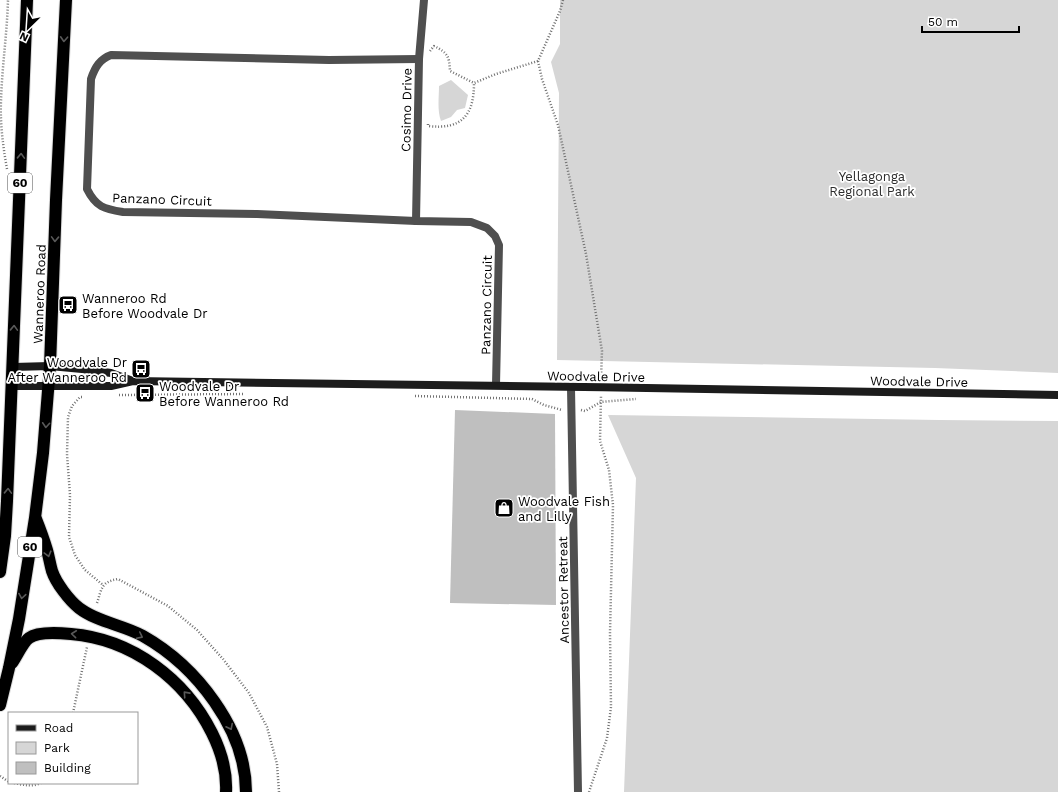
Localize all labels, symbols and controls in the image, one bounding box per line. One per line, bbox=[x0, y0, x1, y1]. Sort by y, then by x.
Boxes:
north arrow bbox=[8, 8, 48, 48]
scale bar bbox=[922, 8, 1019, 34]
text: 50 m bbox=[928, 15, 958, 29]
text: N bbox=[18, 29, 30, 44]
one-way arrow bbox=[60, 36, 68, 42]
street label: Cosimo Drive bbox=[398, 68, 415, 152]
one-way arrow bbox=[16, 153, 25, 159]
park label: Yellagonga Regional Park bbox=[829, 169, 915, 199]
road number: 60 bbox=[8, 173, 32, 193]
street label: Panzano Circuit bbox=[112, 190, 213, 209]
one-way arrow bbox=[50, 236, 59, 242]
street label: Wanneroo Road bbox=[30, 244, 49, 344]
street label: Panzano Circuit bbox=[478, 255, 495, 355]
place label: Wanneroo Rd Before Woodvale Dr bbox=[82, 291, 208, 321]
bus stop icon: Wanneroo Rd Before Woodvale Dr bbox=[57, 294, 79, 316]
one-way arrow bbox=[10, 325, 19, 331]
place label: Woodvale Dr After Wanneroo Rd bbox=[8, 355, 127, 385]
bus stop icon: Woodvale Dr After Wanneroo Rd bbox=[130, 358, 152, 380]
street label: Woodvale Drive bbox=[547, 368, 645, 385]
street label: Woodvale Drive bbox=[870, 373, 968, 390]
place label: Woodvale Dr Before Wanneroo Rd bbox=[159, 379, 289, 409]
bus stop icon: Woodvale Dr Before Wanneroo Rd bbox=[134, 382, 156, 404]
one-way arrow bbox=[41, 422, 50, 428]
one-way arrow bbox=[3, 488, 12, 494]
place label: Woodvale Fish and Lilly bbox=[518, 494, 610, 524]
shop icon: Woodvale Fish and Lilly bbox=[493, 497, 515, 519]
street label: Ancestor Retreat bbox=[555, 536, 572, 644]
road number: 60 bbox=[18, 537, 42, 557]
one-way arrow bbox=[43, 551, 52, 558]
one-way arrow bbox=[18, 593, 27, 599]
one-way arrow bbox=[71, 630, 77, 639]
one-way arrow bbox=[136, 631, 143, 638]
one-way arrow bbox=[183, 691, 190, 698]
legend bbox=[8, 712, 138, 784]
text: Road bbox=[44, 721, 73, 735]
one-way arrow bbox=[225, 723, 232, 730]
text: Park bbox=[44, 741, 70, 755]
text: Building bbox=[44, 761, 91, 775]

